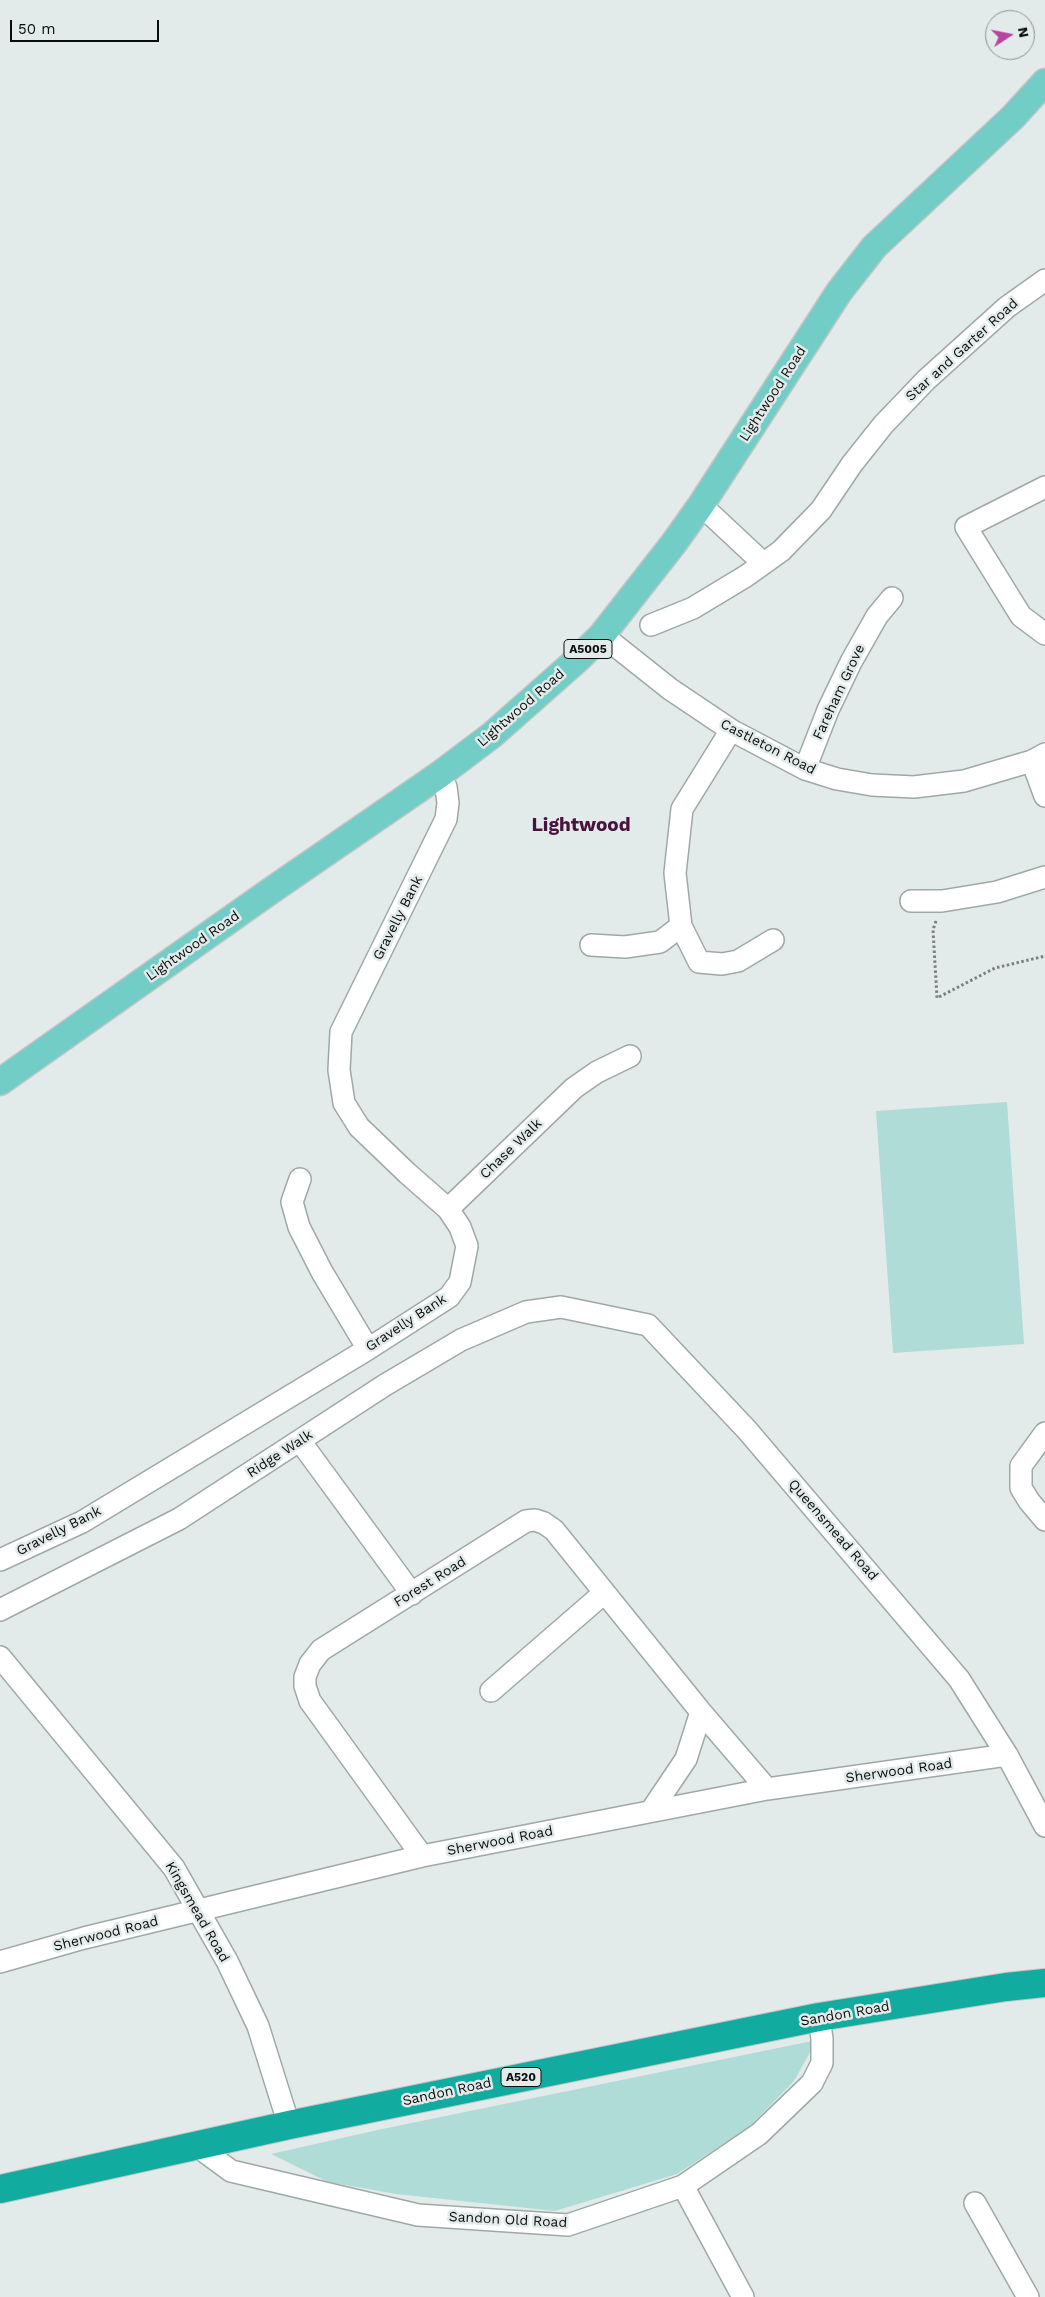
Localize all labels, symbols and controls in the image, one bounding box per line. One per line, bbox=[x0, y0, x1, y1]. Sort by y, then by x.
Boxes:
scale bar bbox=[12, 10, 161, 42]
north arrow bbox=[985, 10, 1035, 60]
text: 50 m bbox=[18, 20, 55, 38]
text: N bbox=[1015, 26, 1033, 39]
street label: Star and Garter Road bbox=[902, 295, 1022, 405]
street label: Lightwood Road bbox=[736, 343, 810, 445]
road number: A5005 bbox=[564, 640, 612, 659]
street label: Fareham Grove bbox=[810, 642, 868, 742]
street label: Lightwood Road bbox=[474, 666, 568, 750]
street label: Castleton Road bbox=[717, 716, 819, 778]
district label: Lightwood bbox=[531, 814, 631, 836]
street label: Gravelly Bank bbox=[369, 873, 427, 963]
street label: Lightwood Road bbox=[143, 908, 243, 984]
street label: Chase Walk bbox=[477, 1115, 545, 1183]
street label: Gravelly Bank bbox=[363, 1291, 449, 1355]
street label: Ridge Walk bbox=[244, 1427, 316, 1481]
street label: Queensmead Road bbox=[785, 1476, 881, 1584]
street label: Gravelly Bank bbox=[14, 1502, 104, 1560]
street label: Forest Road bbox=[391, 1553, 469, 1611]
street label: Sherwood Road bbox=[845, 1755, 953, 1787]
street label: Sherwood Road bbox=[446, 1823, 554, 1859]
street label: Kingsmead Road bbox=[161, 1859, 233, 1965]
street label: Sherwood Road bbox=[52, 1913, 160, 1955]
street label: Sandon Road bbox=[799, 1998, 891, 2030]
road number: A520 bbox=[501, 2068, 541, 2086]
street label: Sandon Road bbox=[401, 2074, 493, 2110]
street label: Sandon Old Road bbox=[448, 2209, 568, 2231]

